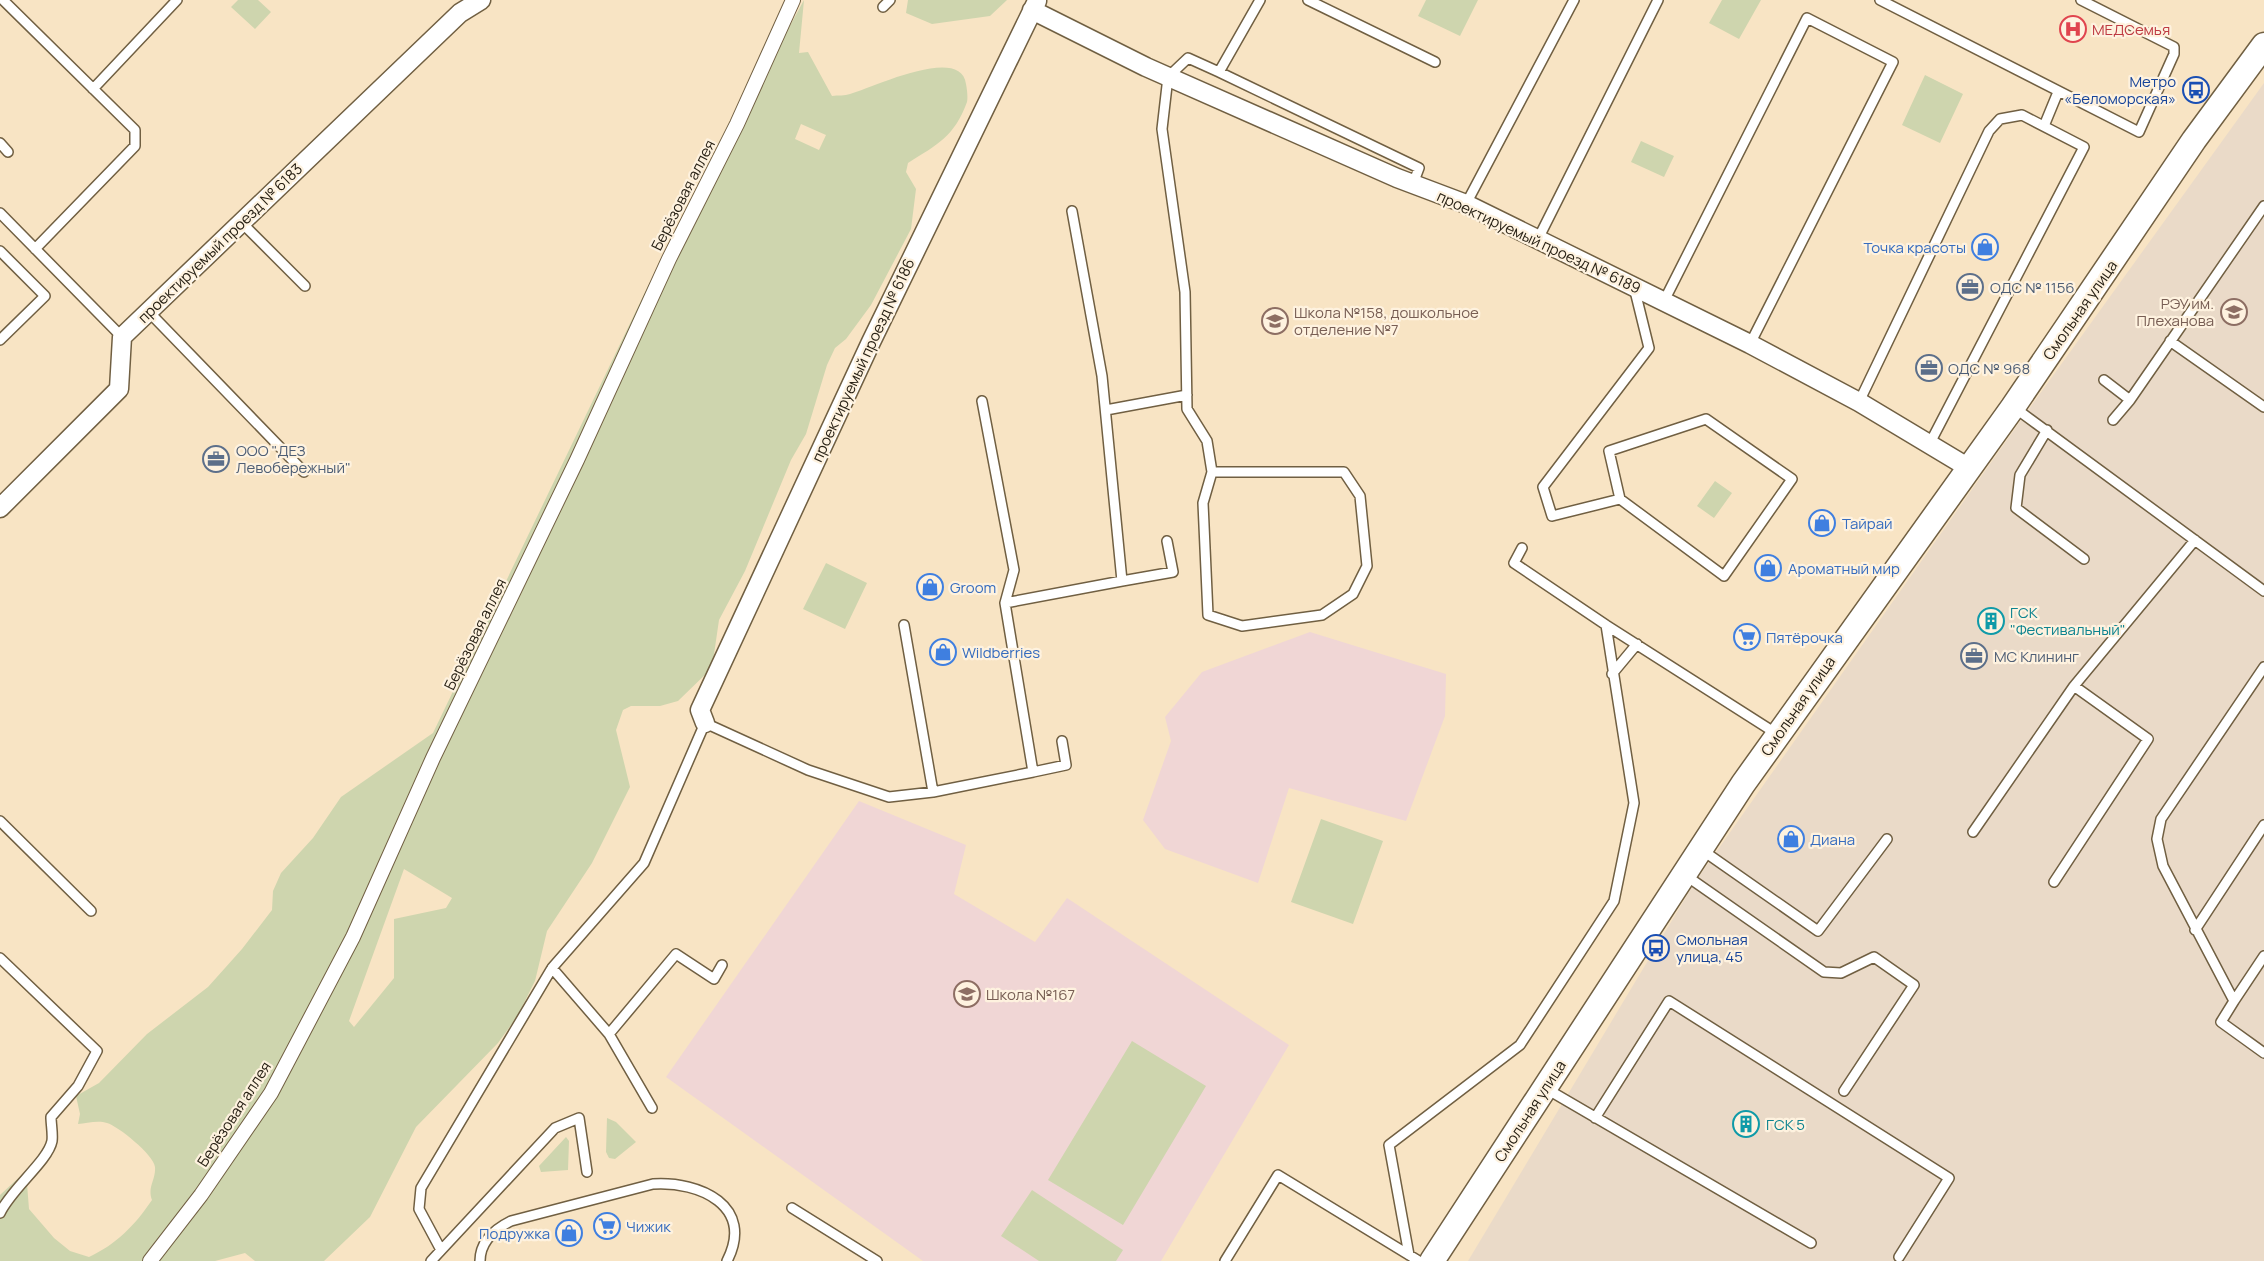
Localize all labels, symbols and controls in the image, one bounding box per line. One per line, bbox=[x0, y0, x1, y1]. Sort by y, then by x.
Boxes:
hospital icon: МЕДСемья bbox=[2058, 14, 2088, 44]
place label: МЕДСемья bbox=[2092, 19, 2170, 40]
place label: Метро «Беломорская» bbox=[2064, 71, 2176, 109]
bus stop icon: Метро «Беломорская» bbox=[2181, 75, 2211, 105]
street label: Берёзовая аллея bbox=[646, 136, 720, 254]
street label: проектируемый проезд № 6183 bbox=[133, 159, 307, 327]
street label: проектируемый проезд № 6189 bbox=[1434, 185, 1644, 299]
shop icon: Точка красоты bbox=[1970, 232, 2000, 262]
place label: Точка красоты bbox=[1863, 237, 1966, 258]
street label: проектируемый проезд № 6186 bbox=[806, 255, 920, 465]
street label: Смольная улица bbox=[2038, 256, 2122, 364]
office icon: ОДС № 1156 bbox=[1955, 272, 1985, 302]
place label: ОДС № 1156 bbox=[1990, 277, 2075, 298]
place label: РЭУ им. Плеханова bbox=[2136, 293, 2214, 331]
school or university icon: РЭУ им. Плеханова bbox=[2219, 297, 2249, 327]
place label: Школа №158, дошкольное отделение №7 bbox=[1294, 302, 1479, 340]
school or university icon: Школа №158, дошкольное отделение №7 bbox=[1260, 306, 1290, 336]
office icon: ОДС № 968 bbox=[1914, 353, 1944, 383]
place label: ОДС № 968 bbox=[1948, 358, 2030, 379]
place label: ООО "ДЕЗ Левобережный" bbox=[236, 440, 351, 478]
office icon: ООО "ДЕЗ Левобережный" bbox=[201, 444, 231, 474]
shop icon: Тайрай bbox=[1807, 508, 1837, 538]
place label: Тайрай bbox=[1842, 513, 1893, 534]
shop icon: Ароматный мир bbox=[1753, 553, 1783, 583]
place label: Ароматный мир bbox=[1788, 558, 1900, 579]
shop icon: Groom bbox=[915, 572, 945, 602]
street label: Берёзовая аллея bbox=[439, 575, 511, 693]
place label: Groom bbox=[950, 577, 996, 598]
place label: ГСК "Фестивальный" bbox=[2010, 602, 2126, 640]
building icon: ГСК "Фестивальный" bbox=[1976, 606, 2006, 636]
supermarket icon: Пятёрочка bbox=[1732, 622, 1762, 652]
place label: Пятёрочка bbox=[1766, 627, 1843, 648]
shop icon: Wildberries bbox=[928, 637, 958, 667]
office icon: МС Клининг bbox=[1959, 641, 1989, 671]
place label: Wildberries bbox=[962, 642, 1040, 663]
place label: МС Клининг bbox=[1994, 646, 2079, 667]
street label: Смольная улица bbox=[1756, 652, 1840, 760]
shop icon: Диана bbox=[1776, 824, 1806, 854]
place label: Диана bbox=[1810, 829, 1855, 850]
place label: Смольная улица, 45 bbox=[1676, 929, 1748, 967]
bus stop icon: Смольная улица, 45 bbox=[1641, 933, 1671, 963]
school or university icon: Школа №167 bbox=[952, 979, 982, 1009]
place label: Школа №167 bbox=[986, 984, 1075, 1005]
street label: Смольная улица bbox=[1489, 1056, 1571, 1166]
street label: Берёзовая аллея bbox=[192, 1057, 276, 1171]
building icon: ГСК 5 bbox=[1731, 1109, 1761, 1139]
place label: ГСК 5 bbox=[1766, 1114, 1805, 1135]
supermarket icon: Чижик bbox=[592, 1211, 622, 1241]
place label: Чижик bbox=[626, 1216, 671, 1237]
shop icon: Подружка bbox=[554, 1218, 584, 1248]
place label: Подружка bbox=[479, 1223, 550, 1244]

